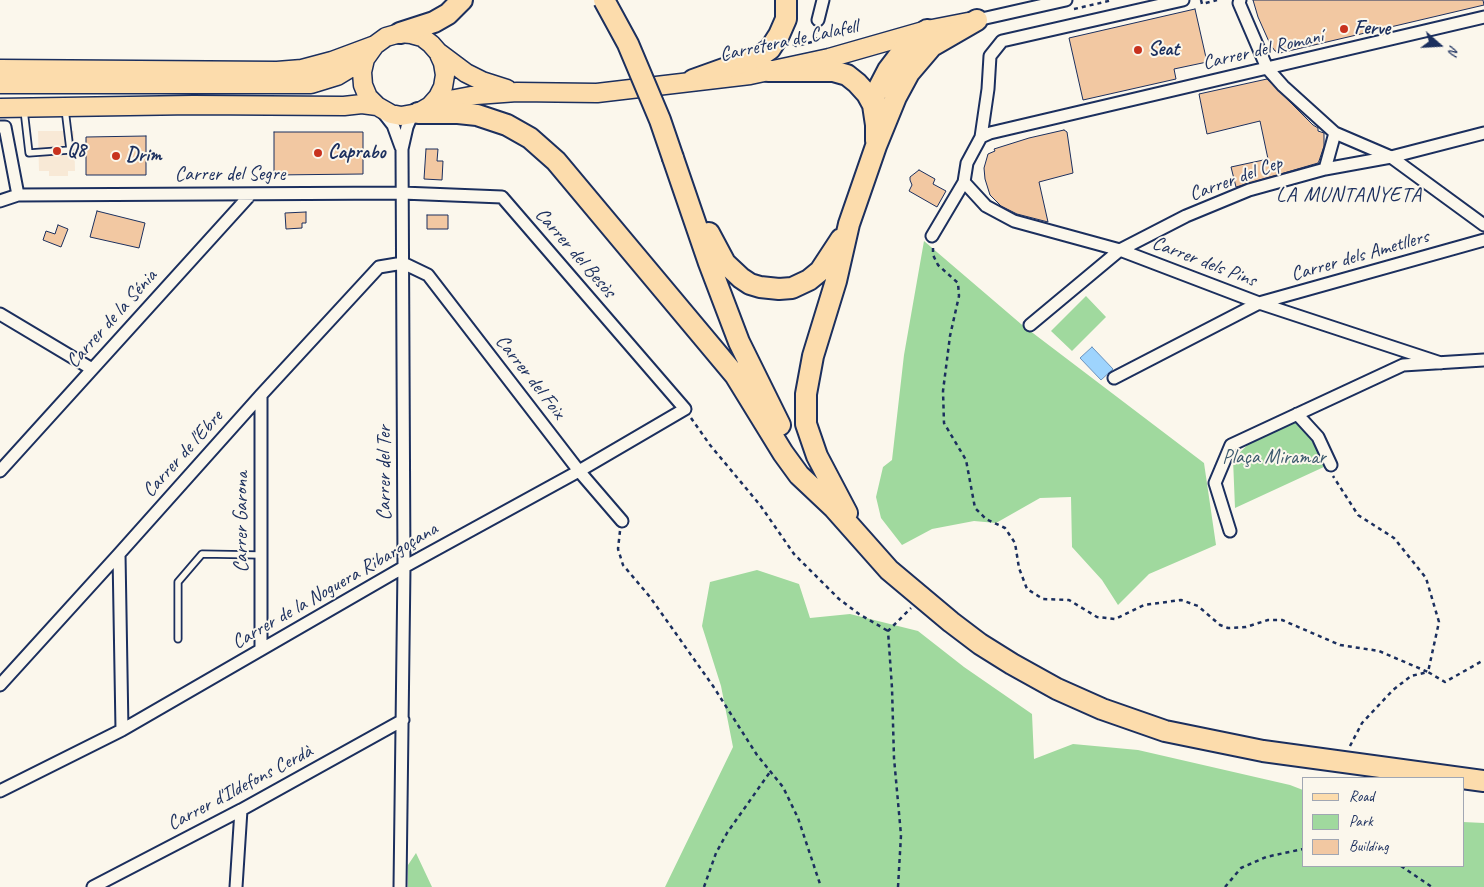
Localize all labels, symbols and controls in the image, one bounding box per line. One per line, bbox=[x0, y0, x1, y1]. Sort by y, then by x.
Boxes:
street label: Carretera de Calafell bbox=[718, 15, 860, 67]
place label: Ferve bbox=[1354, 17, 1390, 41]
north arrow bbox=[1414, 20, 1464, 70]
marker: Ferve bbox=[1338, 23, 1350, 35]
street label: Carrer del Romaní bbox=[1200, 24, 1326, 76]
place label: Seat bbox=[1148, 38, 1179, 62]
text: N bbox=[1444, 43, 1463, 57]
marker: Seat bbox=[1132, 44, 1144, 56]
place label: Q8 bbox=[67, 139, 86, 163]
place label: Caprabo bbox=[328, 141, 386, 165]
place label: Drim bbox=[126, 144, 161, 168]
marker: Q8 bbox=[51, 145, 63, 157]
marker: Caprabo bbox=[312, 147, 324, 159]
marker: Drim bbox=[110, 150, 122, 162]
street label: Carrer del Cep bbox=[1186, 151, 1286, 207]
street label: Carrer del Segre bbox=[175, 163, 285, 187]
district label: LA MUNTANYETA bbox=[1274, 182, 1424, 208]
street label: Carrer del Besòs bbox=[529, 203, 621, 303]
street label: Carrer dels Ametllers bbox=[1288, 225, 1432, 287]
street label: Carrer dels Pins bbox=[1149, 231, 1259, 293]
street label: Carrer de la Sénia bbox=[62, 265, 162, 373]
street label: Carrer del Foix bbox=[490, 330, 570, 424]
street label: Carrer de l'Ebre bbox=[138, 405, 228, 503]
street label: Carrer del Ter bbox=[373, 426, 397, 520]
park label: Plaça Miramar bbox=[1222, 446, 1326, 470]
street label: Carrer Garona bbox=[230, 471, 254, 573]
street label: Carrer de la Noguera Ribargoçana bbox=[228, 517, 442, 655]
street label: Carrer d'Ildefons Cerdà bbox=[163, 740, 317, 836]
legend bbox=[1302, 777, 1464, 867]
text: Road bbox=[1349, 787, 1374, 806]
text: Park bbox=[1349, 812, 1373, 831]
text: Building bbox=[1349, 837, 1388, 856]

